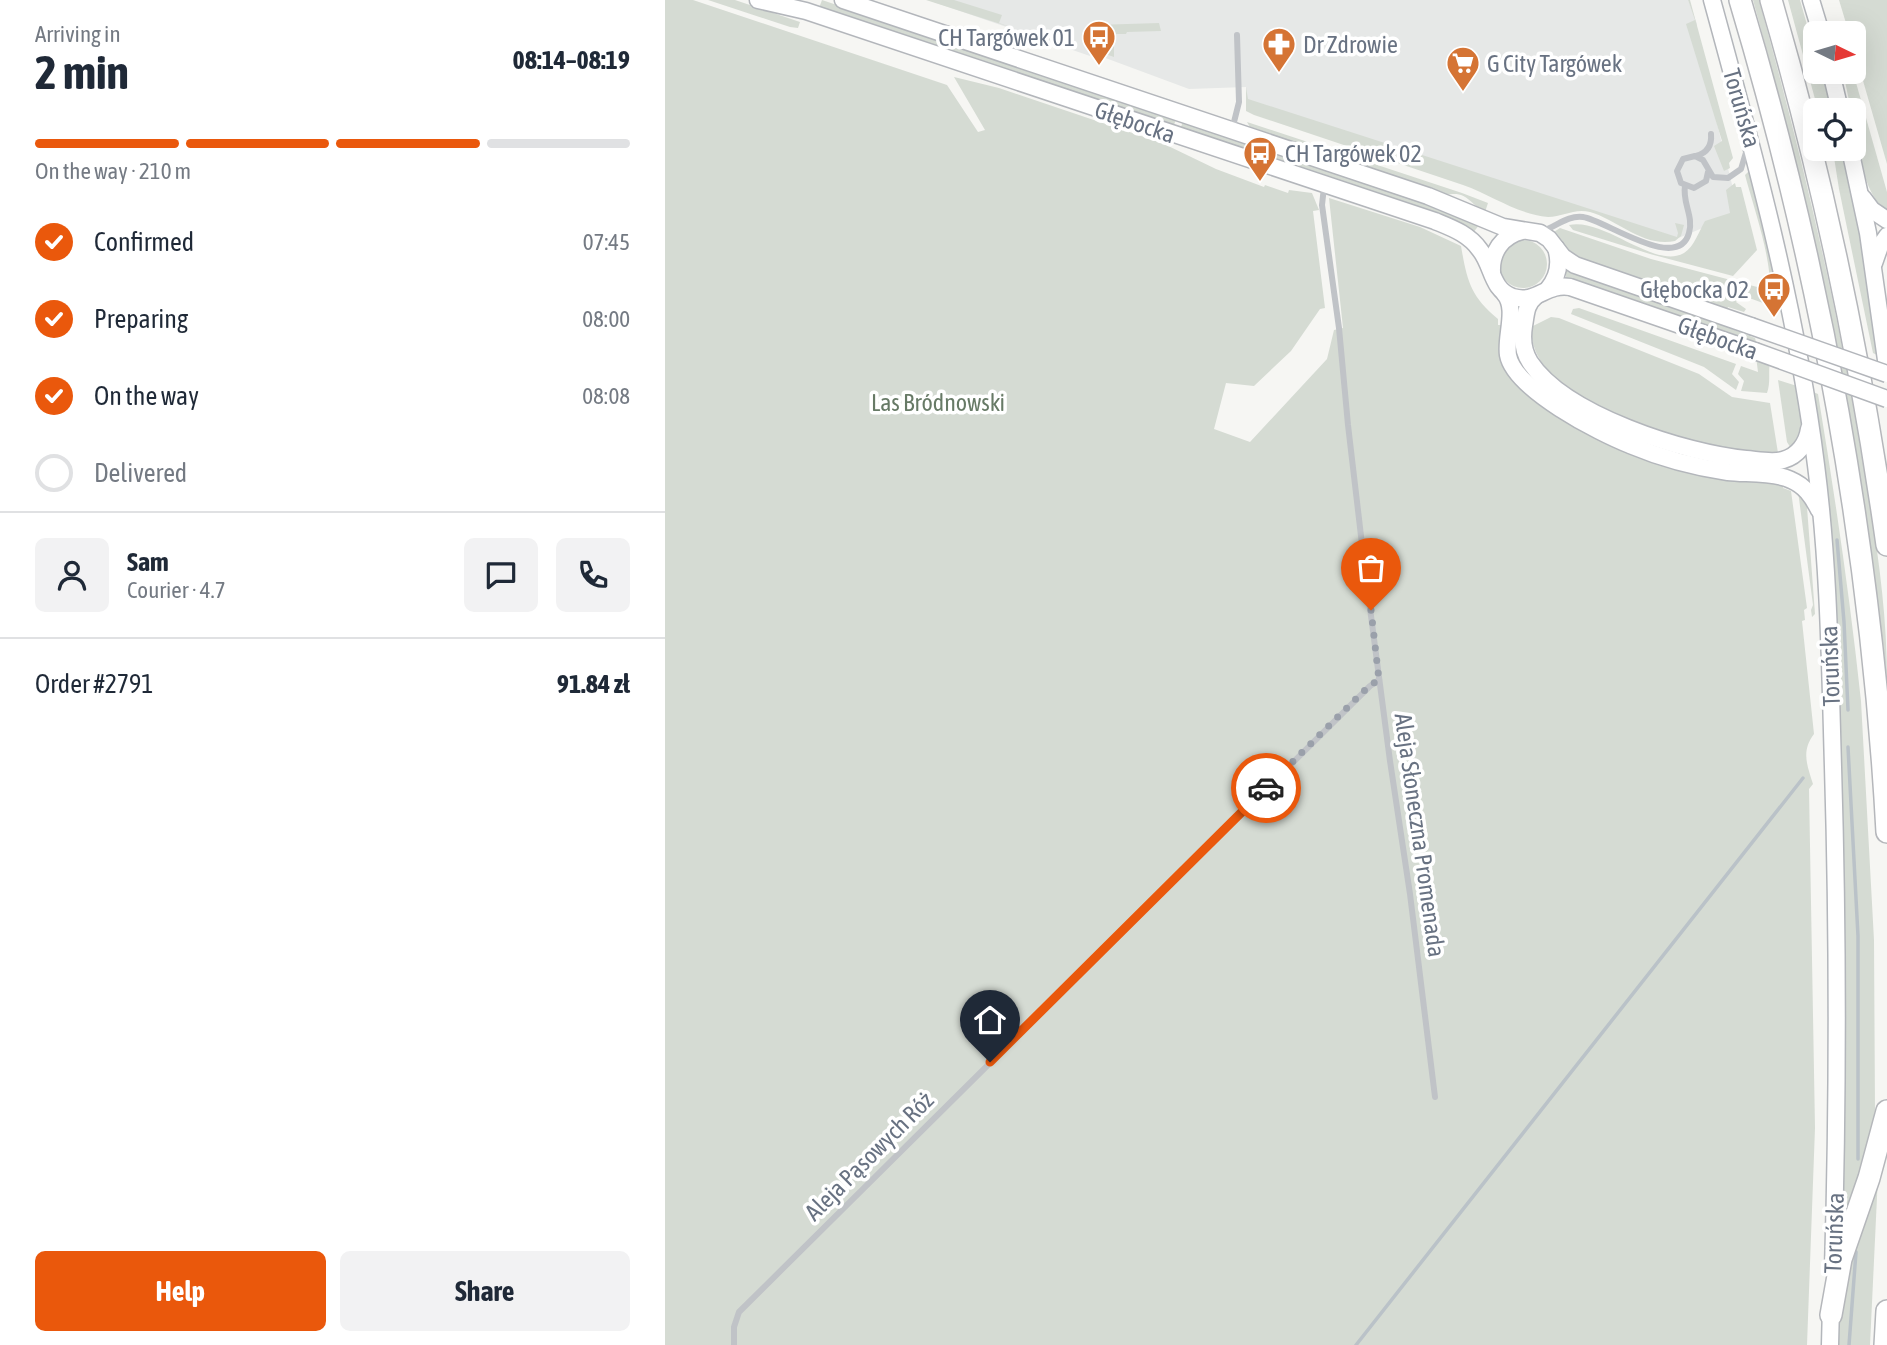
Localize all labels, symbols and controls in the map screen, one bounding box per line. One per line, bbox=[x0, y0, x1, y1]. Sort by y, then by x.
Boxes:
bus stop icon: CH Targówek 01 bbox=[1080, 18, 1118, 67]
text: Arriving in bbox=[35, 21, 121, 47]
north arrow bbox=[1803, 21, 1865, 84]
map controls bbox=[1803, 21, 1866, 161]
place label: CH Targówek 01 bbox=[938, 24, 1075, 51]
pharmacy icon: Dr Zdrowie bbox=[1260, 25, 1298, 74]
place label: Dr Zdrowie bbox=[1303, 31, 1398, 58]
supermarket icon: G City Targówek bbox=[1444, 44, 1482, 93]
text: 08:14–08:19 bbox=[513, 45, 630, 75]
text: 2 min bbox=[35, 46, 129, 99]
place label: G City Targówek bbox=[1487, 50, 1623, 77]
street label: Toruńska bbox=[1718, 65, 1766, 151]
street label: Głębocka bbox=[1091, 96, 1179, 148]
button: locate bbox=[1803, 98, 1866, 161]
bus stop icon: CH Targówek 02 bbox=[1241, 134, 1279, 183]
place label: CH Targówek 02 bbox=[1285, 140, 1422, 167]
text: On the way · 210 m bbox=[35, 158, 191, 184]
icon: check bbox=[35, 223, 73, 261]
text: Confirmed bbox=[94, 227, 194, 257]
text: 07:45 bbox=[583, 229, 630, 255]
bus stop icon: Głębocka 02 bbox=[1755, 270, 1793, 319]
place label: Głębocka 02 bbox=[1640, 276, 1749, 303]
icon: check bbox=[35, 300, 73, 338]
text: Preparing bbox=[94, 304, 188, 334]
text: 08:00 bbox=[582, 306, 630, 332]
street label: Głębocka bbox=[1674, 311, 1762, 365]
icon: check bbox=[35, 377, 73, 415]
text: On the way bbox=[94, 381, 199, 411]
text: 08:08 bbox=[582, 383, 630, 409]
park label: Las Bródnowski bbox=[871, 389, 1005, 416]
text: Delivered bbox=[94, 458, 187, 488]
button: person bbox=[35, 538, 109, 612]
button: chat bbox=[464, 538, 538, 612]
button: phone bbox=[556, 538, 630, 612]
pin bbox=[1341, 538, 1401, 610]
text: Sam bbox=[127, 547, 169, 577]
icon: bag bbox=[1352, 549, 1390, 587]
text: Courier · 4.7 bbox=[127, 577, 226, 603]
street label: Toruńska bbox=[1815, 625, 1845, 707]
text: Order #2791 bbox=[35, 669, 154, 699]
text: 91.84 zł bbox=[557, 669, 630, 699]
street label: Aleja Słoneczna Promenada bbox=[1390, 711, 1450, 959]
courier bbox=[1231, 753, 1301, 823]
icon: car bbox=[1247, 769, 1285, 807]
pin bbox=[960, 990, 1020, 1062]
icon: home bbox=[971, 1001, 1009, 1039]
street label: Aleja Pąsowych Róż bbox=[799, 1086, 939, 1226]
street label: Toruńska bbox=[1819, 1192, 1849, 1274]
button: Help bbox=[35, 1251, 326, 1331]
button: Share bbox=[340, 1251, 630, 1331]

